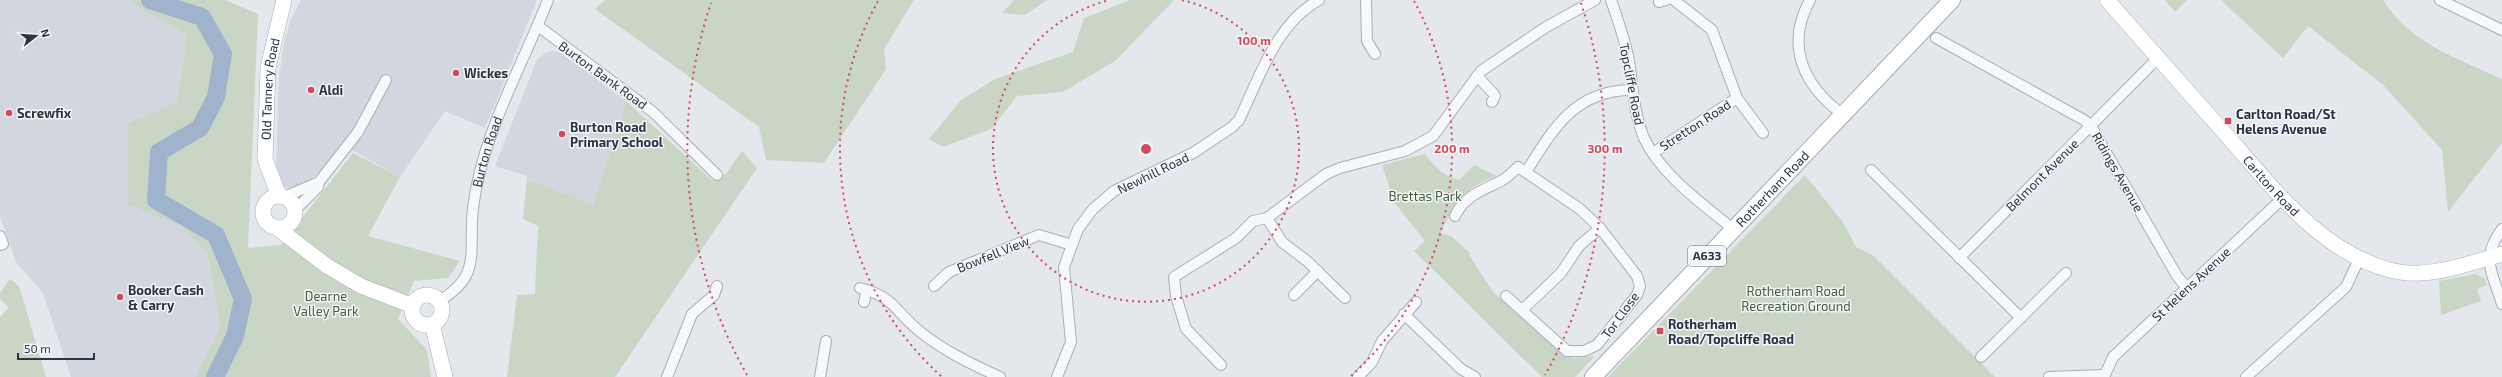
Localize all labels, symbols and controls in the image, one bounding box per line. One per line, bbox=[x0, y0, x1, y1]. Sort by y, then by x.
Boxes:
north arrow bbox=[16, 16, 56, 56]
text: N bbox=[39, 27, 53, 39]
text: 100 m bbox=[1237, 33, 1271, 47]
street label: Old Tannery Road bbox=[258, 36, 283, 140]
street label: Burton Bank Road bbox=[556, 38, 650, 112]
street label: Topcliffe Road bbox=[1616, 42, 1648, 126]
place label: Wickes bbox=[464, 65, 508, 81]
marker: Wickes bbox=[451, 68, 461, 78]
place label: Aldi bbox=[319, 82, 343, 98]
marker: Aldi bbox=[306, 85, 316, 95]
street label: Stretton Road bbox=[1656, 96, 1734, 154]
place label: Screwfix bbox=[17, 105, 72, 121]
place label: Carlton Road/St Helens Avenue bbox=[2236, 106, 2336, 137]
marker: Screwfix bbox=[4, 108, 14, 118]
street label: Burton Road bbox=[469, 114, 505, 189]
marker: Carlton Road/St Helens Avenue bbox=[2223, 116, 2233, 126]
place label: Burton Road Primary School bbox=[570, 119, 664, 150]
marker: Burton Road Primary School bbox=[557, 129, 567, 139]
street label: Ridings Avenue bbox=[2089, 129, 2147, 215]
street label: Belmont Avenue bbox=[2002, 135, 2082, 215]
text: 200 m bbox=[1434, 141, 1470, 155]
text: 300 m bbox=[1587, 141, 1623, 155]
centre of rings bbox=[1139, 142, 1153, 156]
street label: Rotherham Road bbox=[1732, 147, 1812, 230]
street label: Newhill Road bbox=[1114, 149, 1192, 197]
street label: Carlton Road bbox=[2240, 152, 2303, 219]
park label: Brettas Park bbox=[1388, 188, 1462, 204]
street label: Bowfell View bbox=[954, 232, 1032, 276]
street label: St Helens Avenue bbox=[2148, 243, 2234, 325]
road number: A633 bbox=[1688, 246, 1726, 266]
place label: Booker Cash & Carry bbox=[128, 282, 204, 313]
park label: Rotherham Road Recreation Ground bbox=[1741, 283, 1851, 314]
park label: Dearne Valley Park bbox=[293, 288, 359, 319]
street label: Tor Close bbox=[1598, 289, 1642, 341]
marker: Booker Cash & Carry bbox=[115, 292, 125, 302]
place label: Rotherham Road/Topcliffe Road bbox=[1668, 316, 1794, 347]
marker: Rotherham Road/Topcliffe Road bbox=[1655, 326, 1665, 336]
scale bar bbox=[18, 335, 94, 361]
text: 50 m bbox=[24, 341, 51, 355]

